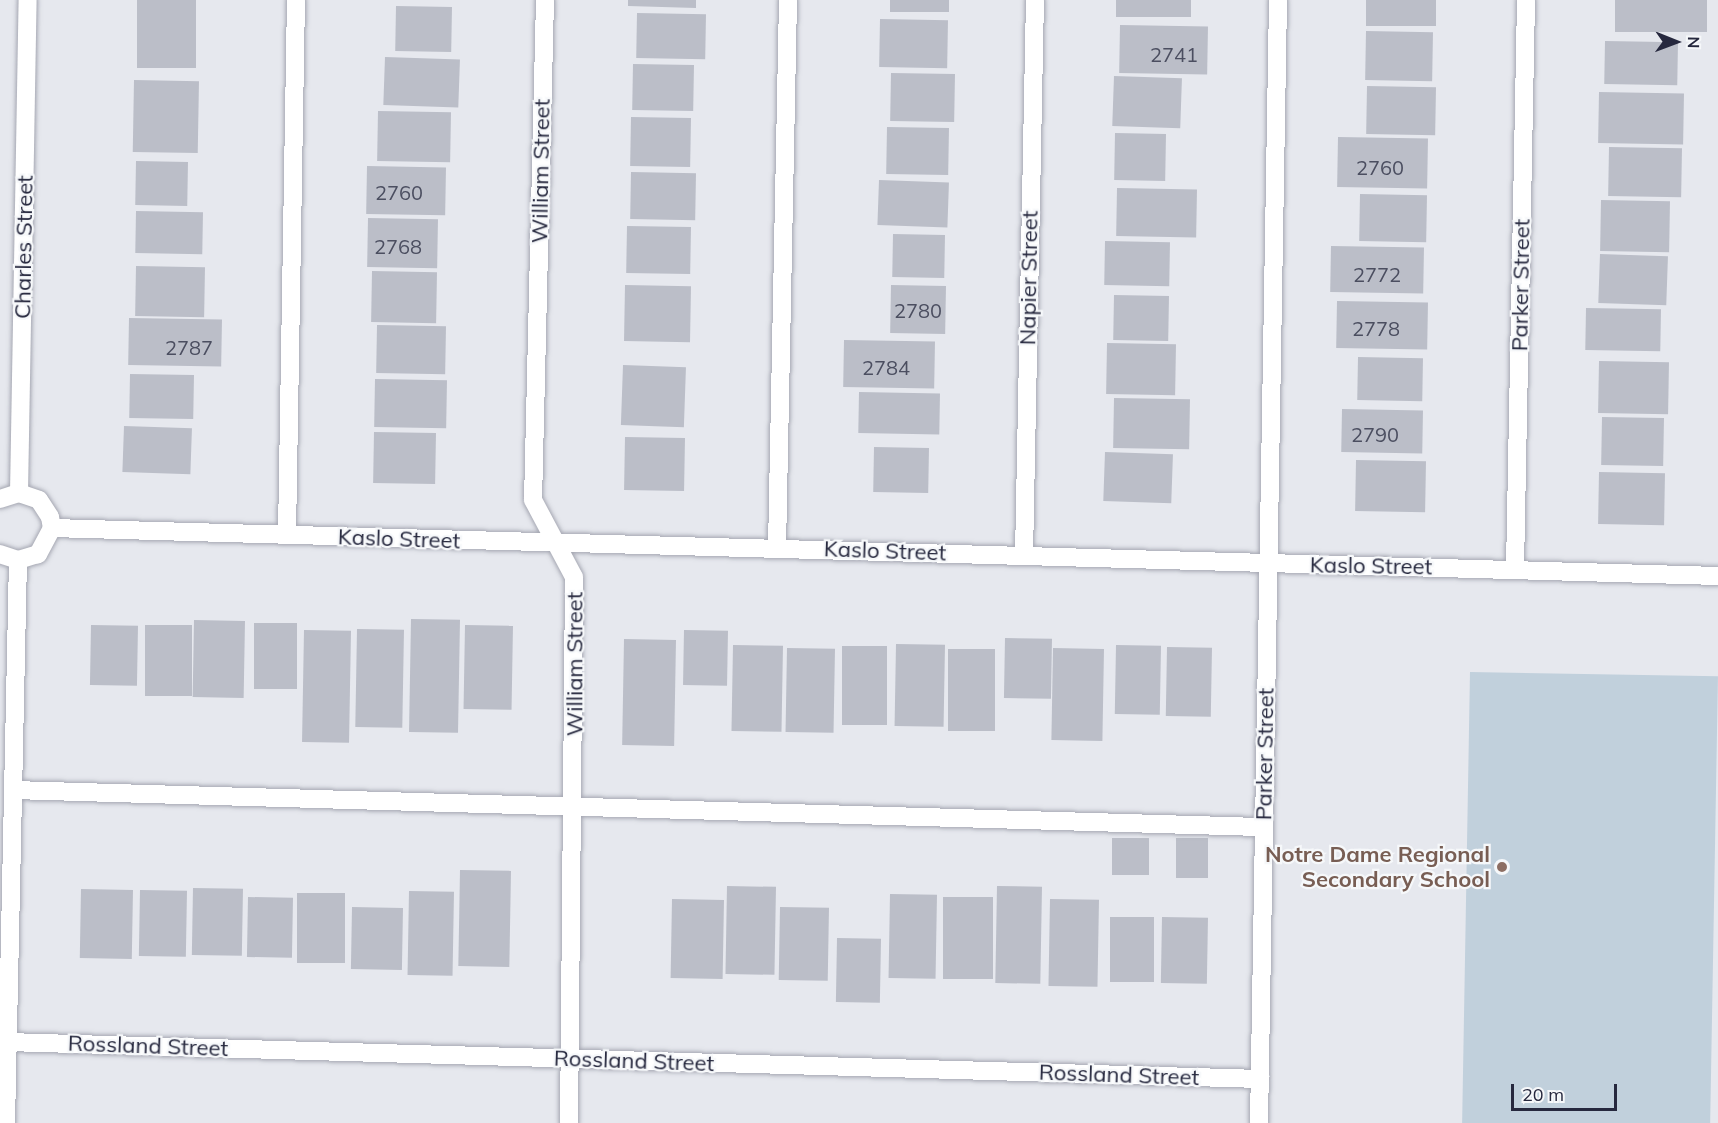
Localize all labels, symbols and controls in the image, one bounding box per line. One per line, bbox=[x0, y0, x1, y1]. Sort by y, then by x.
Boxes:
north arrow bbox=[1646, 12, 1706, 72]
text: N bbox=[1684, 36, 1704, 49]
house number: 2741 bbox=[1150, 42, 1198, 66]
street label: William Street bbox=[527, 99, 555, 243]
house number: 2760 bbox=[1356, 155, 1404, 179]
street label: Charles Street bbox=[10, 175, 38, 319]
house number: 2760 bbox=[375, 180, 423, 204]
street label: Napier Street bbox=[1015, 210, 1043, 346]
street label: Parker Street bbox=[1507, 218, 1535, 352]
house number: 2768 bbox=[374, 234, 422, 258]
house number: 2772 bbox=[1353, 262, 1401, 286]
house number: 2780 bbox=[894, 298, 942, 322]
house number: 2778 bbox=[1352, 316, 1400, 340]
house number: 2787 bbox=[165, 335, 213, 359]
house number: 2784 bbox=[862, 355, 910, 379]
house number: 2790 bbox=[1351, 422, 1399, 446]
street label: Kaslo Street bbox=[337, 524, 461, 554]
street label: Kaslo Street bbox=[823, 536, 947, 566]
street label: Kaslo Street bbox=[1310, 552, 1432, 580]
street label: William Street bbox=[562, 592, 588, 736]
street label: Parker Street bbox=[1251, 687, 1279, 821]
place label: Notre Dame Regional Secondary School bbox=[1265, 841, 1490, 892]
marker: Notre Dame Regional Secondary School bbox=[1495, 860, 1509, 874]
street label: Rossland Street bbox=[67, 1030, 229, 1062]
street label: Rossland Street bbox=[553, 1045, 715, 1077]
street label: Rossland Street bbox=[1038, 1059, 1200, 1091]
scale bar bbox=[1514, 1072, 1620, 1110]
text: 20 m bbox=[1522, 1083, 1564, 1106]

